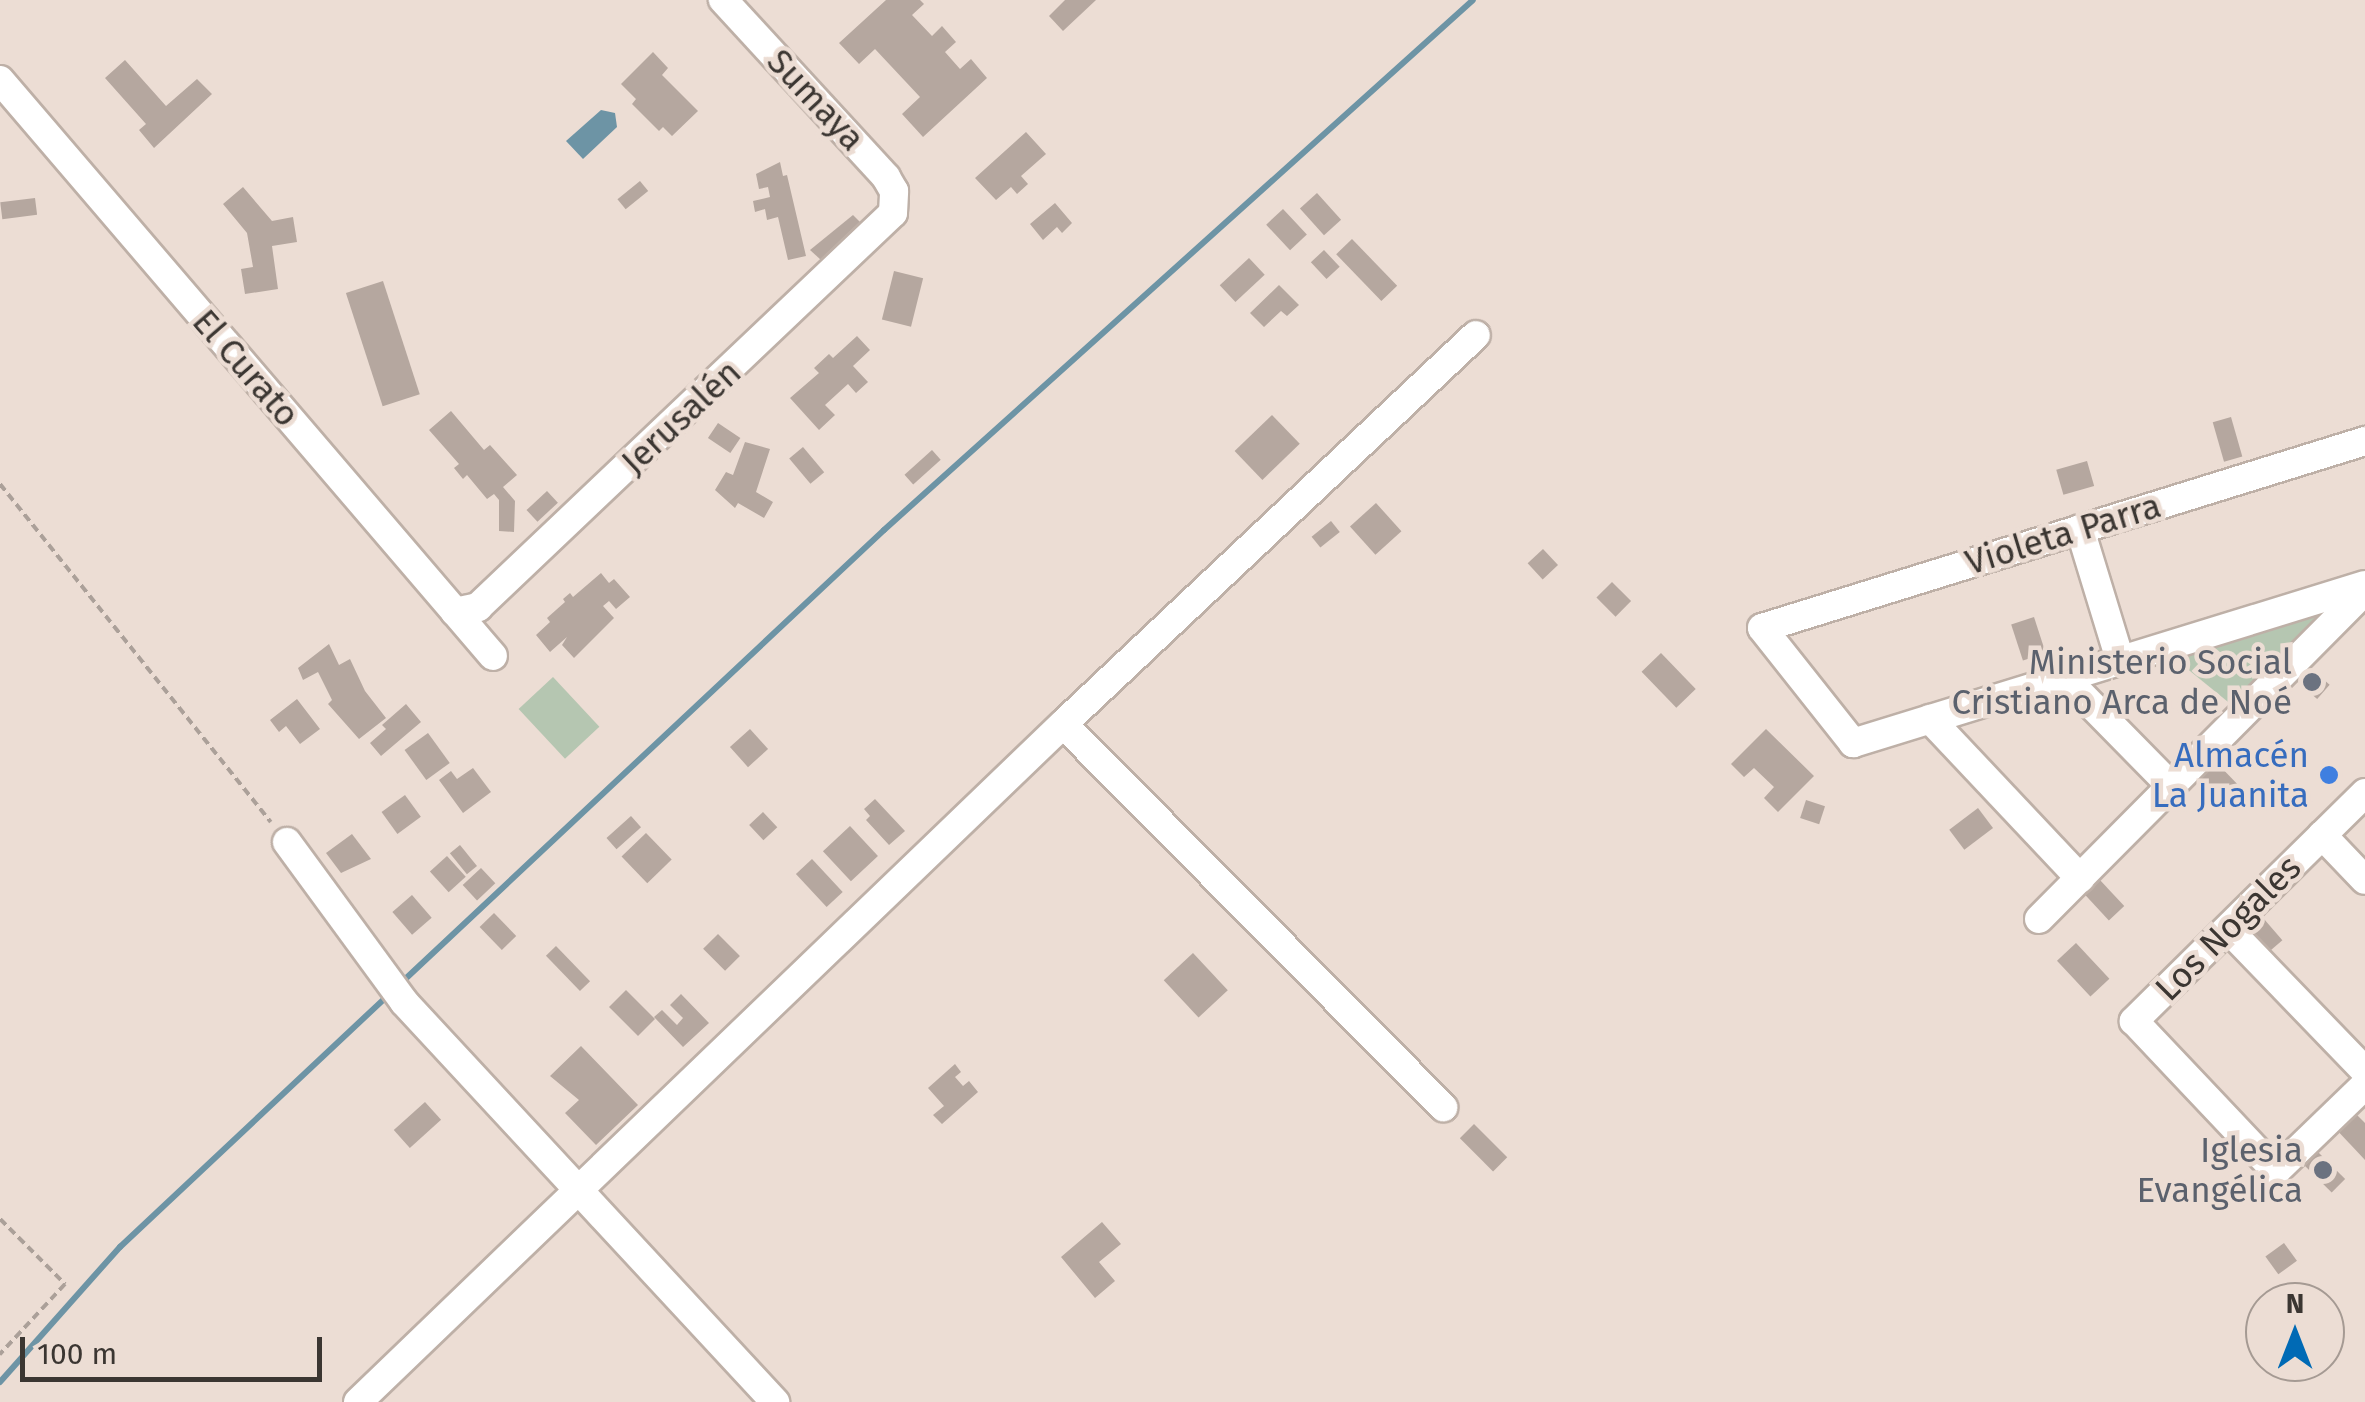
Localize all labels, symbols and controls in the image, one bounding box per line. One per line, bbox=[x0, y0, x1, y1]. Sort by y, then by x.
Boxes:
street label: Sumaya bbox=[758, 40, 874, 160]
street label: El Curato bbox=[184, 301, 308, 435]
street label: Jerusalén bbox=[613, 351, 749, 483]
street label: Violeta Parra bbox=[1960, 484, 2166, 584]
place label: Ministerio Social Cristiano Arca de Noé bbox=[1952, 641, 2292, 723]
marker: Ministerio Social Cristiano Arca de Noé bbox=[2301, 671, 2323, 693]
place label: Almacén La Juanita bbox=[2152, 734, 2309, 816]
marker: Almacén La Juanita bbox=[2318, 764, 2340, 786]
street label: Los Nogales bbox=[2146, 846, 2310, 1010]
place label: Iglesia Evangélica bbox=[2137, 1129, 2303, 1211]
marker: Iglesia Evangélica bbox=[2312, 1159, 2334, 1181]
north arrow bbox=[2245, 1282, 2345, 1382]
text: N bbox=[2286, 1287, 2304, 1320]
scale bar bbox=[25, 1317, 328, 1379]
text: 100 m bbox=[37, 1336, 117, 1372]

